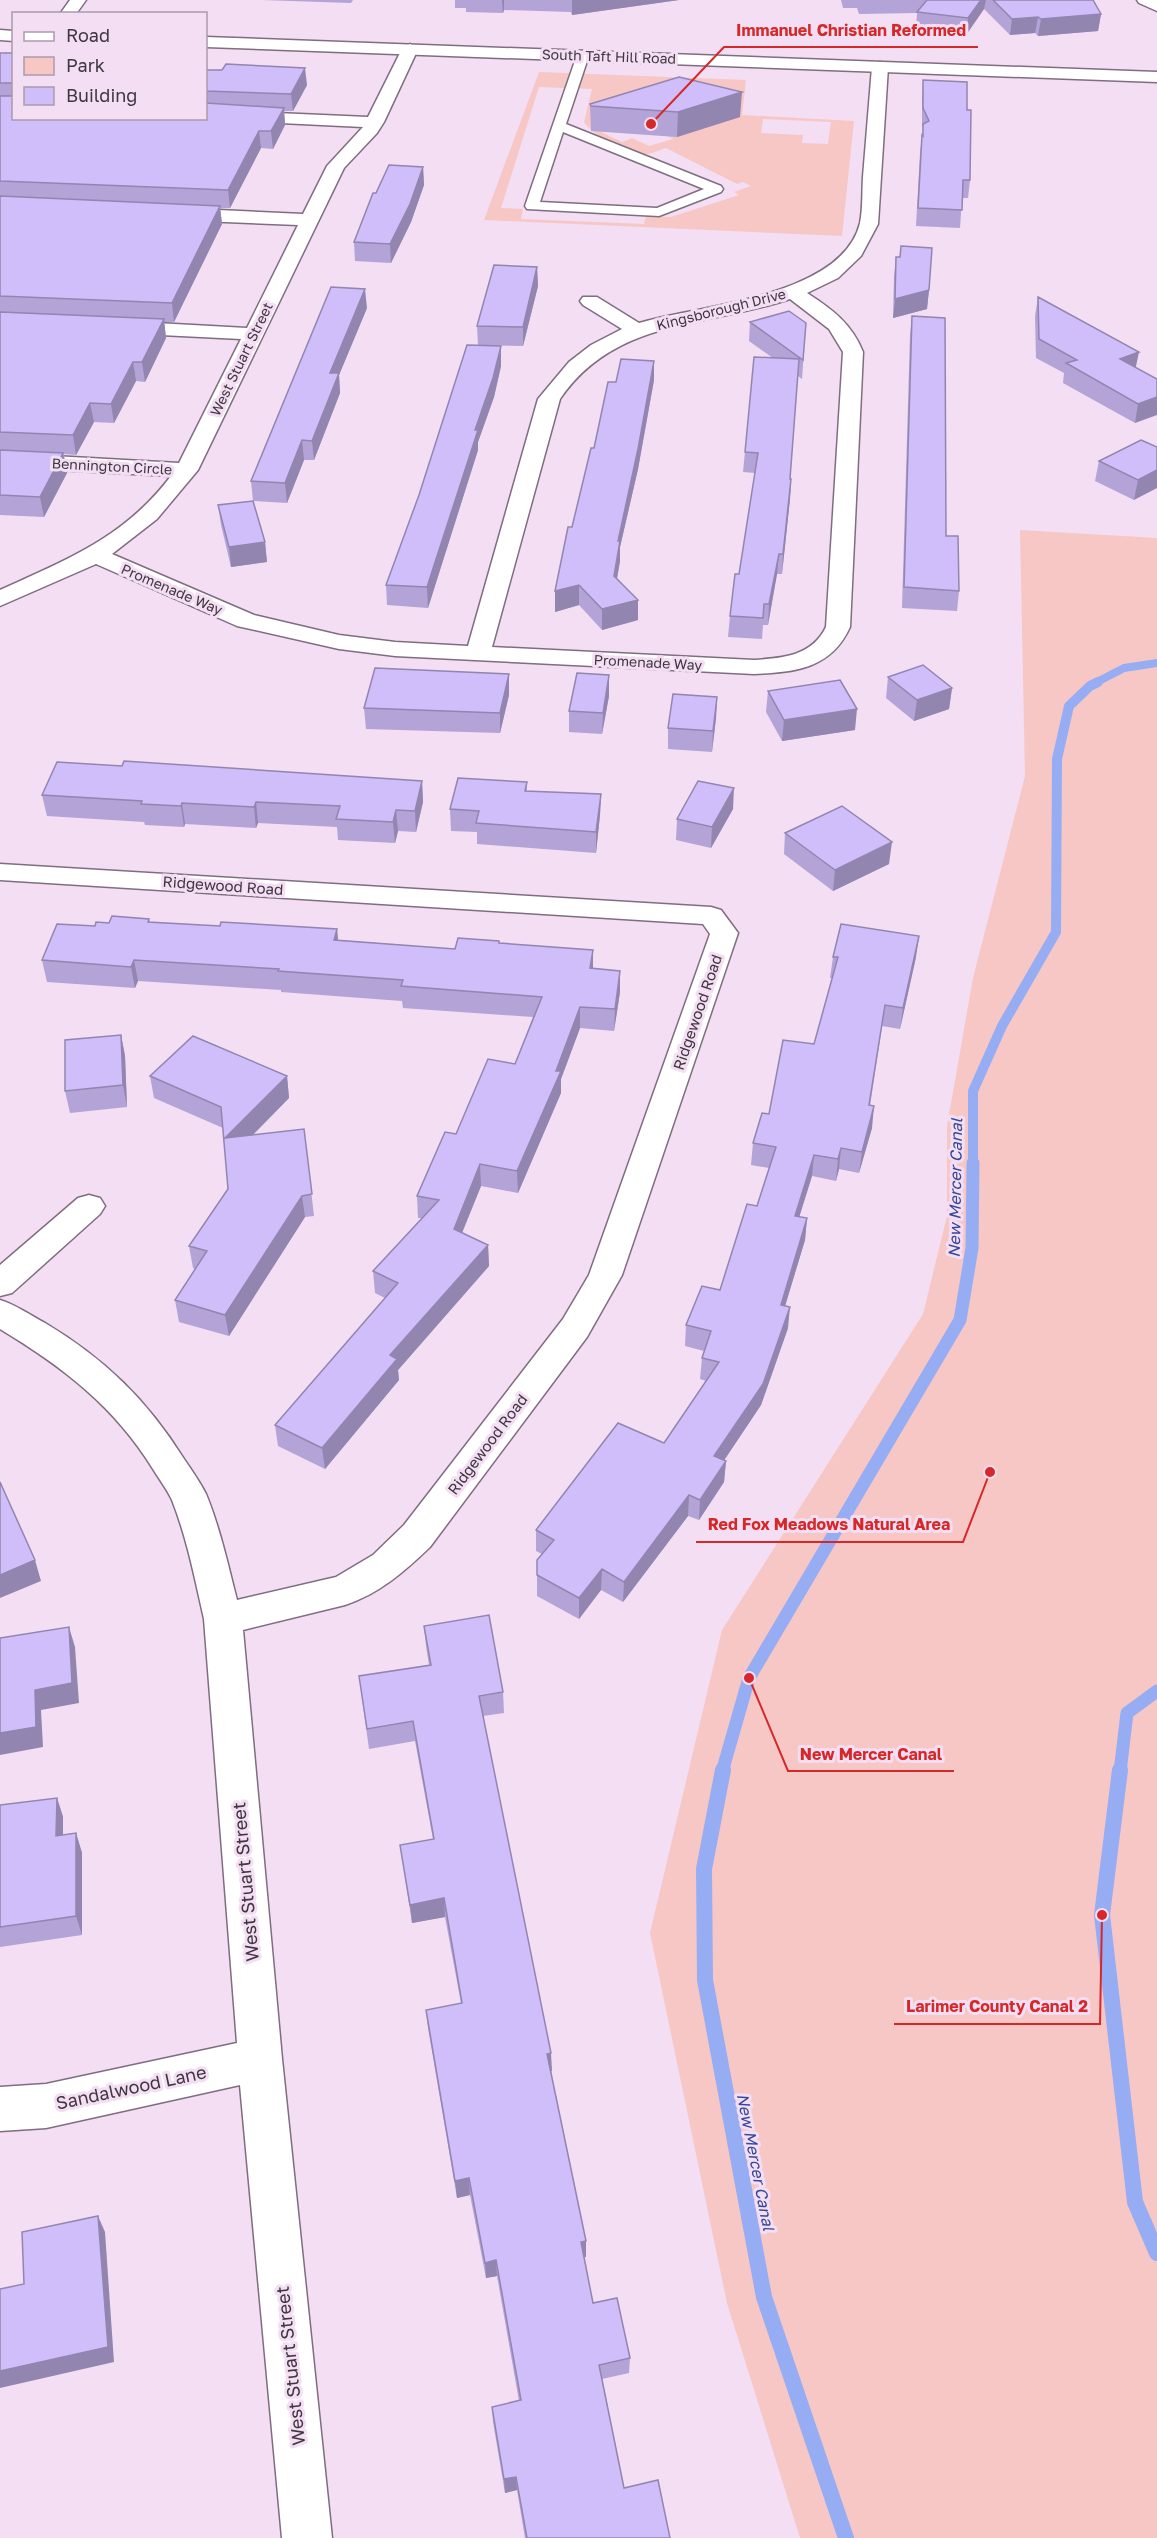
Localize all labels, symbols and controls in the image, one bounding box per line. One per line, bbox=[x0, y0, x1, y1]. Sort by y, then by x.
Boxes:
legend bbox=[12, 12, 207, 120]
callout: Immanuel Christian Reformed bbox=[724, 13, 978, 47]
text: Immanuel Christian Reformed bbox=[736, 20, 966, 40]
text: Road bbox=[66, 24, 110, 46]
street label: South Taft Hill Road bbox=[542, 45, 676, 67]
text: Park bbox=[66, 54, 105, 76]
text: Building bbox=[66, 84, 137, 106]
street label: Kingsborough Drive bbox=[655, 285, 787, 333]
street label: West Stuart Street bbox=[206, 299, 276, 419]
street label: Bennington Circle bbox=[51, 454, 173, 478]
street label: Promenade Way bbox=[119, 560, 225, 618]
street label: Promenade Way bbox=[593, 651, 703, 673]
street label: Ridgewood Road bbox=[162, 872, 284, 898]
street label: Ridgewood Road bbox=[669, 952, 725, 1072]
water label: New Mercer Canal bbox=[944, 1117, 966, 1258]
street label: Ridgewood Road bbox=[443, 1390, 531, 1498]
callout: Red Fox Meadows Natural Area bbox=[696, 1508, 963, 1542]
text: Red Fox Meadows Natural Area bbox=[708, 1514, 950, 1534]
callout: New Mercer Canal bbox=[788, 1737, 954, 1771]
text: New Mercer Canal bbox=[800, 1744, 943, 1764]
street label: West Stuart Street bbox=[227, 1801, 263, 1963]
callout: Larimer County Canal 2 bbox=[894, 1990, 1100, 2024]
text: Larimer County Canal 2 bbox=[906, 1996, 1088, 2016]
street label: Sandalwood Lane bbox=[54, 2060, 208, 2114]
water label: New Mercer Canal bbox=[733, 2092, 779, 2233]
street label: West Stuart Street bbox=[271, 2285, 309, 2447]

